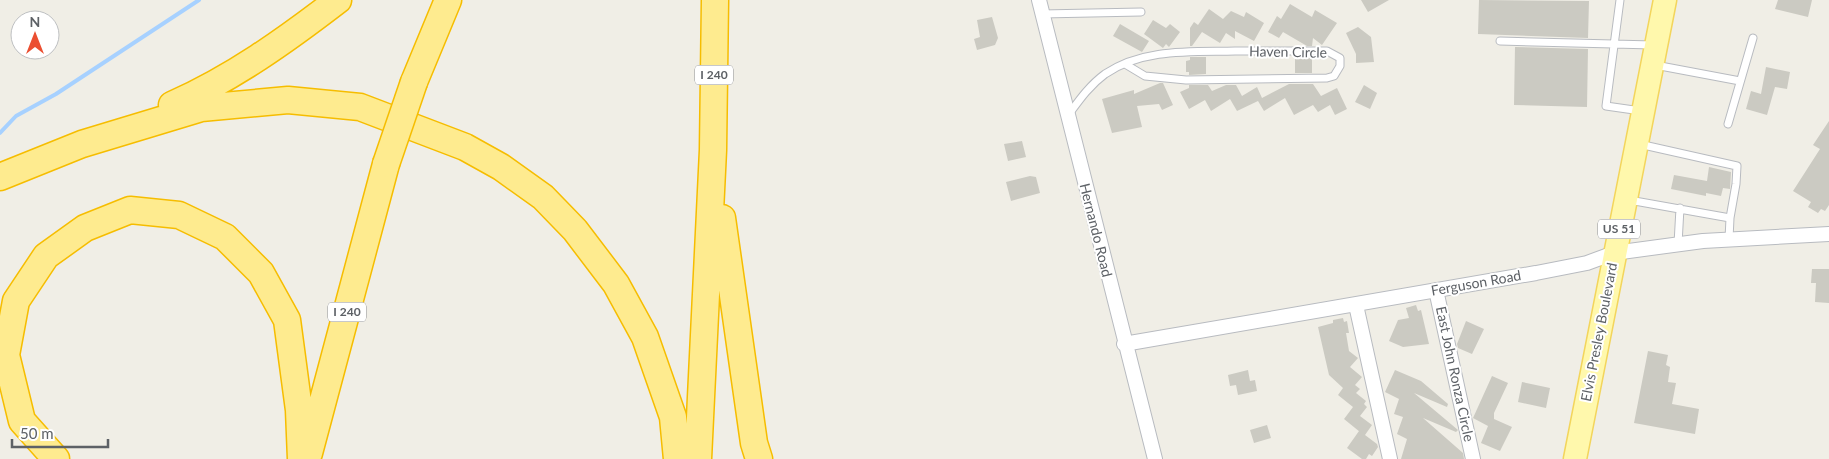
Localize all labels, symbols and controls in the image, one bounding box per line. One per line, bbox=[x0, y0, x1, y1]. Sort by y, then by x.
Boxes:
north arrow bbox=[10, 10, 60, 60]
text: N bbox=[30, 13, 40, 30]
street label: Haven Circle bbox=[1249, 42, 1327, 61]
road number: I 240 bbox=[695, 66, 733, 84]
street label: Hernando Road bbox=[1077, 181, 1116, 278]
road number: US 51 bbox=[1598, 220, 1640, 238]
street label: Elvis Presley Boulevard bbox=[1577, 261, 1620, 403]
street label: Ferguson Road bbox=[1430, 266, 1522, 299]
road number: I 240 bbox=[328, 302, 366, 322]
street label: East John Ronza Circle bbox=[1433, 305, 1478, 443]
scale bar bbox=[12, 416, 109, 448]
text: 50 m bbox=[20, 424, 54, 442]

